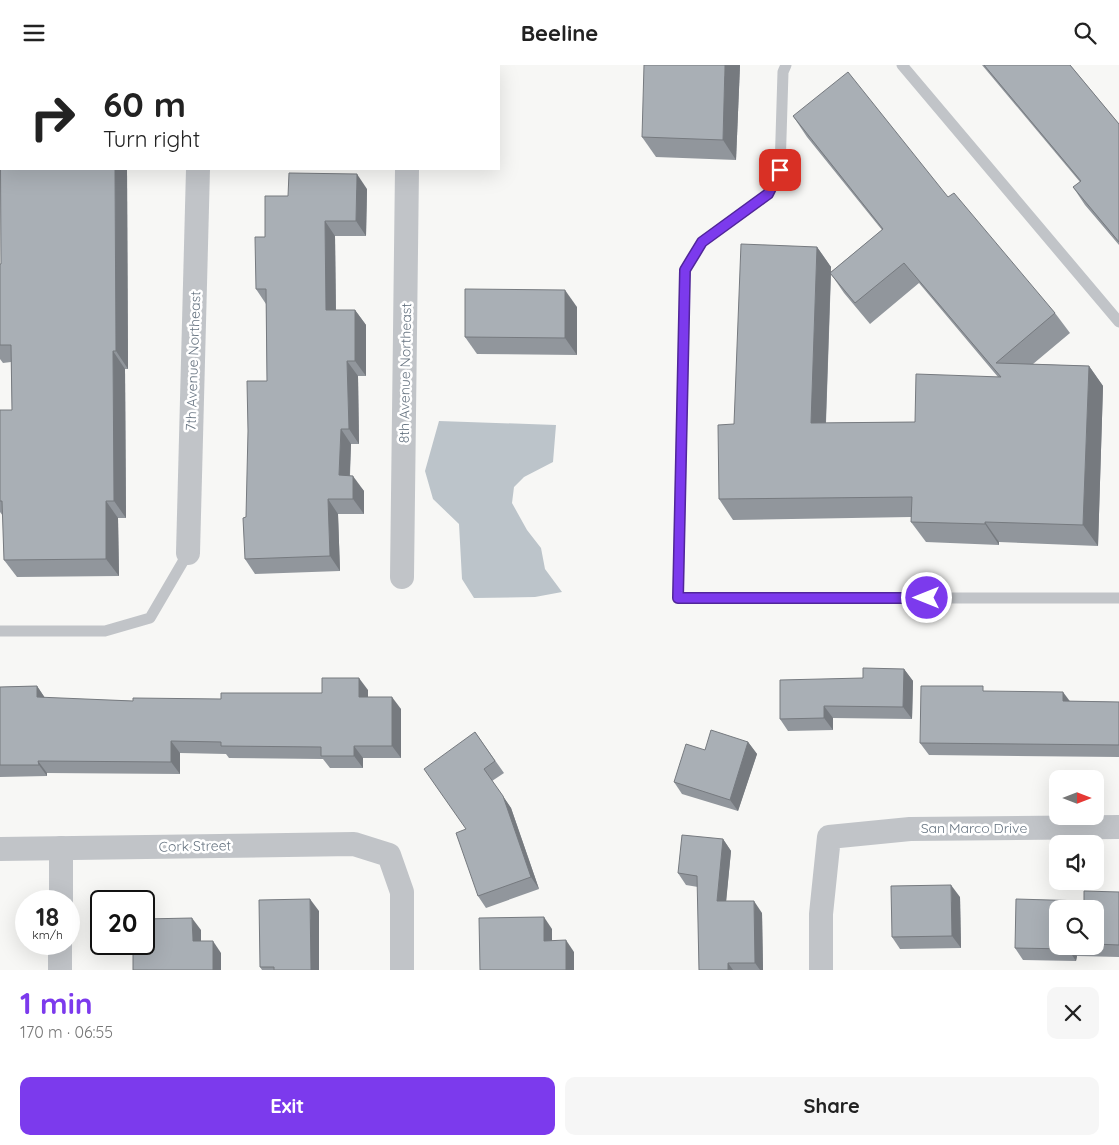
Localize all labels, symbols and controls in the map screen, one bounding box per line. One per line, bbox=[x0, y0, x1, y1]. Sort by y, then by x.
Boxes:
icon: menu bbox=[20, 19, 48, 47]
text: Beeline bbox=[521, 19, 598, 47]
icon: search bbox=[1071, 19, 1099, 47]
text: 60 m bbox=[103, 82, 186, 126]
icon: right bbox=[20, 85, 85, 150]
text: Turn right bbox=[103, 125, 200, 153]
pin bbox=[759, 149, 801, 191]
icon: arrive bbox=[766, 156, 794, 184]
street label: 7th Avenue Northeast bbox=[182, 291, 204, 431]
street label: 8th Avenue Northeast bbox=[395, 302, 415, 443]
position arrow bbox=[900, 571, 952, 623]
north arrow bbox=[1049, 770, 1104, 825]
map controls bbox=[1049, 770, 1104, 955]
street label: San Marco Drive bbox=[921, 819, 1027, 837]
button: sound bbox=[1049, 835, 1104, 890]
street label: Cork Street bbox=[159, 836, 232, 856]
speed limit sign: 20 bbox=[90, 890, 155, 955]
button: search bbox=[1049, 900, 1104, 955]
text: 18 bbox=[36, 901, 59, 932]
text: km/h bbox=[32, 927, 63, 942]
text: 1 min bbox=[20, 984, 93, 1022]
button: close bbox=[1047, 987, 1099, 1039]
text: 170 m · 06:55 bbox=[20, 1022, 113, 1042]
button: Exit bbox=[20, 1077, 555, 1135]
button: Share bbox=[565, 1077, 1099, 1135]

